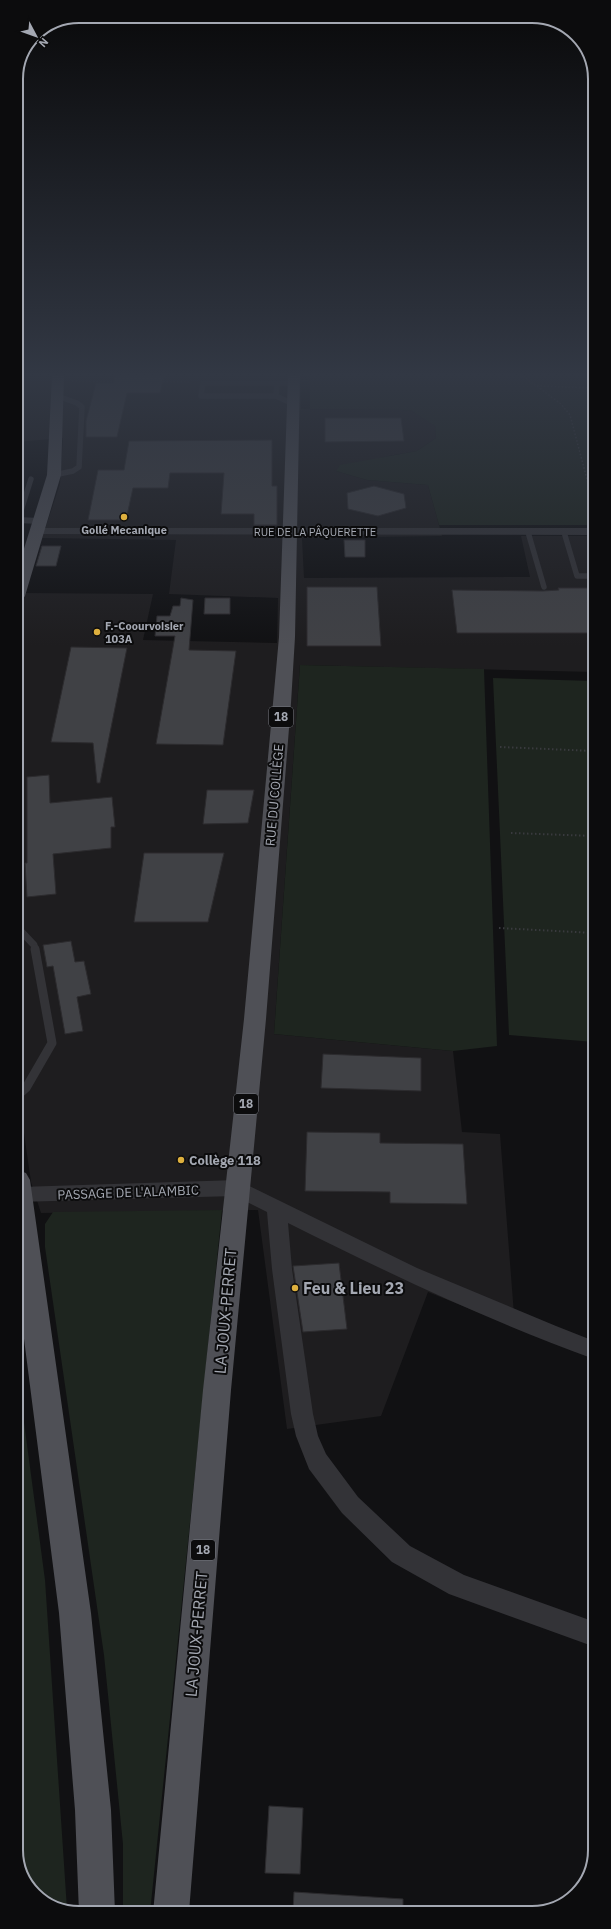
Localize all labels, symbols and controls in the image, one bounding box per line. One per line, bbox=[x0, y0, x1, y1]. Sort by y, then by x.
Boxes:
north arrow bbox=[16, 16, 56, 56]
text: N bbox=[36, 35, 51, 50]
marker: Gollé Mecanique bbox=[119, 512, 129, 522]
place label: Gollé Mecanique bbox=[81, 523, 167, 537]
street label: RUE DE LA PÂQUERETTE bbox=[254, 525, 376, 539]
place label: F.-Coourvoisier 103A bbox=[105, 619, 184, 646]
marker: F.-Coourvoisier 103A bbox=[92, 627, 102, 637]
road number: 18 bbox=[269, 707, 293, 727]
street label: RUE DU COLLÈGE bbox=[262, 743, 287, 847]
road number: 18 bbox=[234, 1094, 258, 1114]
place label: Collège 118 bbox=[189, 1152, 261, 1169]
marker: Collège 118 bbox=[176, 1155, 186, 1165]
street label: PASSAGE DE L'ALAMBIC bbox=[57, 1182, 199, 1203]
street label: LA JOUX-PERRET bbox=[210, 1247, 240, 1375]
place label: Feu & Lieu 23 bbox=[303, 1278, 404, 1298]
marker: Feu & Lieu 23 bbox=[290, 1283, 300, 1293]
road number: 18 bbox=[191, 1540, 215, 1560]
street label: LA JOUX-PERRET bbox=[181, 1570, 211, 1698]

